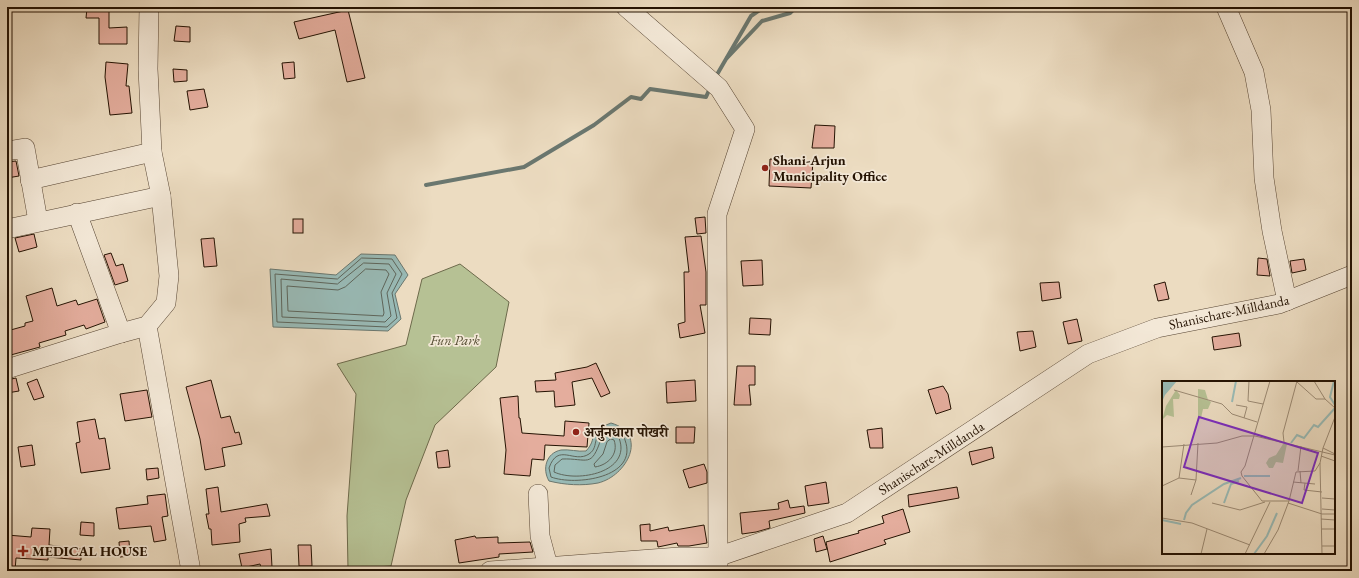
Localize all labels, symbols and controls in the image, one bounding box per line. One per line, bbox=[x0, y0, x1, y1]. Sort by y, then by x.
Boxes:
place label: Shani-Arjun Municipality Office bbox=[773, 151, 887, 185]
marker: Shani-Arjun Municipality Office bbox=[760, 163, 770, 173]
street label: Shanischare-Milldanda bbox=[1167, 290, 1291, 334]
park label: Fun Park bbox=[429, 331, 481, 349]
inset map bbox=[1162, 381, 1335, 554]
street label: Shanischare-Milldanda bbox=[875, 417, 988, 499]
place label: अर्जुनधारा पोखरी bbox=[584, 423, 670, 442]
marker: अर्जुनधारा पोखरी bbox=[571, 427, 581, 437]
place label: MEDICAL HOUSE bbox=[32, 542, 147, 560]
marker: MEDICAL HOUSE bbox=[17, 545, 29, 557]

